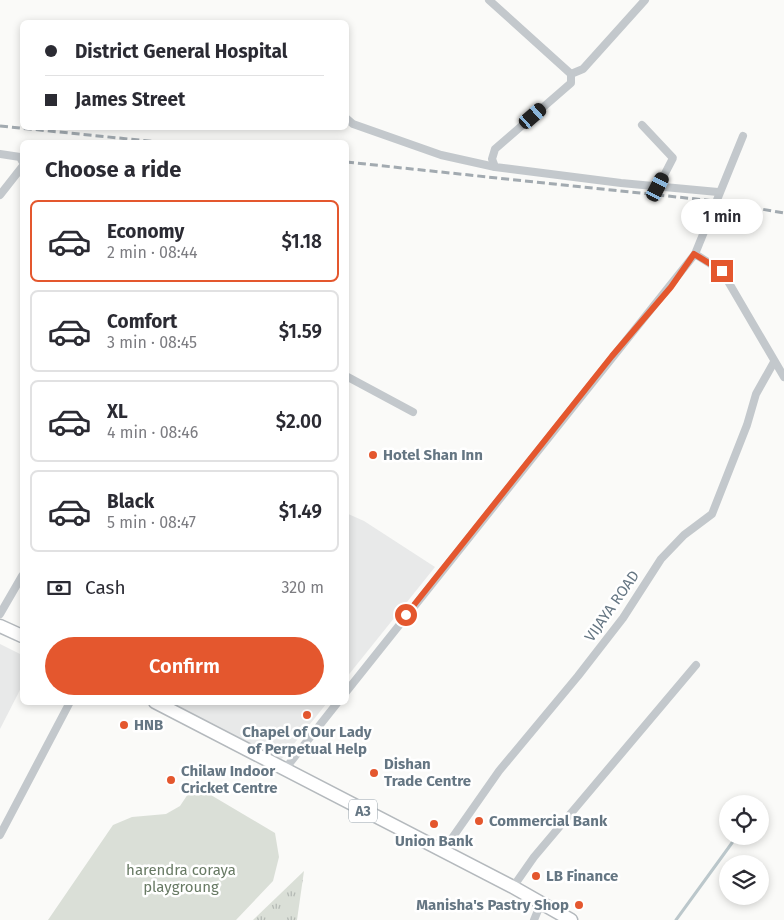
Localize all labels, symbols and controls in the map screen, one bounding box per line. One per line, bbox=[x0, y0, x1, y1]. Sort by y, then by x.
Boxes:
text: District General Hospital bbox=[75, 40, 287, 63]
text: James Street bbox=[75, 88, 185, 111]
car bbox=[516, 100, 549, 132]
text: Choose a ride bbox=[45, 156, 181, 183]
car bbox=[644, 170, 671, 204]
callout: 1 min bbox=[681, 198, 763, 234]
text: 1 min bbox=[703, 207, 741, 226]
icon: car bbox=[47, 219, 92, 264]
text: Economy bbox=[107, 220, 184, 243]
text: $1.18 bbox=[281, 230, 322, 253]
text: 2 min · 08:44 bbox=[107, 243, 198, 262]
route end bbox=[711, 260, 733, 282]
icon: car bbox=[47, 309, 92, 354]
text: Comfort bbox=[107, 310, 177, 333]
text: $1.59 bbox=[279, 320, 322, 343]
text: 3 min · 08:45 bbox=[107, 333, 197, 352]
icon: car bbox=[47, 399, 92, 444]
text: XL bbox=[107, 400, 128, 423]
text: $2.00 bbox=[276, 410, 322, 433]
text: 4 min · 08:46 bbox=[107, 423, 198, 442]
place label: Hotel Shan Inn bbox=[383, 446, 483, 464]
marker: Hotel Shan Inn bbox=[367, 449, 379, 461]
icon: car bbox=[47, 489, 92, 534]
text: Black bbox=[107, 490, 154, 513]
text: $1.49 bbox=[279, 500, 322, 523]
text: 5 min · 08:47 bbox=[107, 513, 196, 532]
street label: VIJAYA ROAD bbox=[581, 567, 643, 645]
icon: cash bbox=[45, 574, 73, 602]
text: Cash bbox=[85, 576, 126, 599]
text: 320 m bbox=[281, 578, 324, 597]
route start bbox=[395, 604, 417, 626]
button: Confirm bbox=[45, 637, 324, 695]
marker: Chapel of Our Lady of Perpetual Help bbox=[301, 709, 313, 721]
place label: HNB bbox=[134, 716, 163, 734]
marker: HNB bbox=[118, 719, 130, 731]
place label: Chapel of Our Lady of Perpetual Help bbox=[242, 723, 372, 758]
place label: Dishan Trade Centre bbox=[384, 755, 471, 790]
place label: Chilaw Indoor Cricket Centre bbox=[181, 762, 277, 797]
marker: Dishan Trade Centre bbox=[368, 767, 380, 779]
marker: Chilaw Indoor Cricket Centre bbox=[165, 774, 177, 786]
map controls bbox=[719, 795, 769, 905]
button: locate bbox=[719, 795, 769, 845]
road number: A3 bbox=[349, 799, 377, 822]
place label: Commercial Bank bbox=[489, 812, 608, 830]
marker: Commercial Bank bbox=[473, 815, 485, 827]
marker: Union Bank bbox=[428, 818, 440, 830]
place label: Union Bank bbox=[395, 832, 474, 850]
button: layers bbox=[719, 855, 769, 905]
park label: harendra coraya playgroung bbox=[126, 861, 236, 896]
place label: LB Finance bbox=[546, 867, 618, 885]
marker: LB Finance bbox=[530, 870, 542, 882]
place label: Manisha's Pastry Shop bbox=[416, 896, 569, 914]
marker: Manisha's Pastry Shop bbox=[573, 899, 585, 911]

